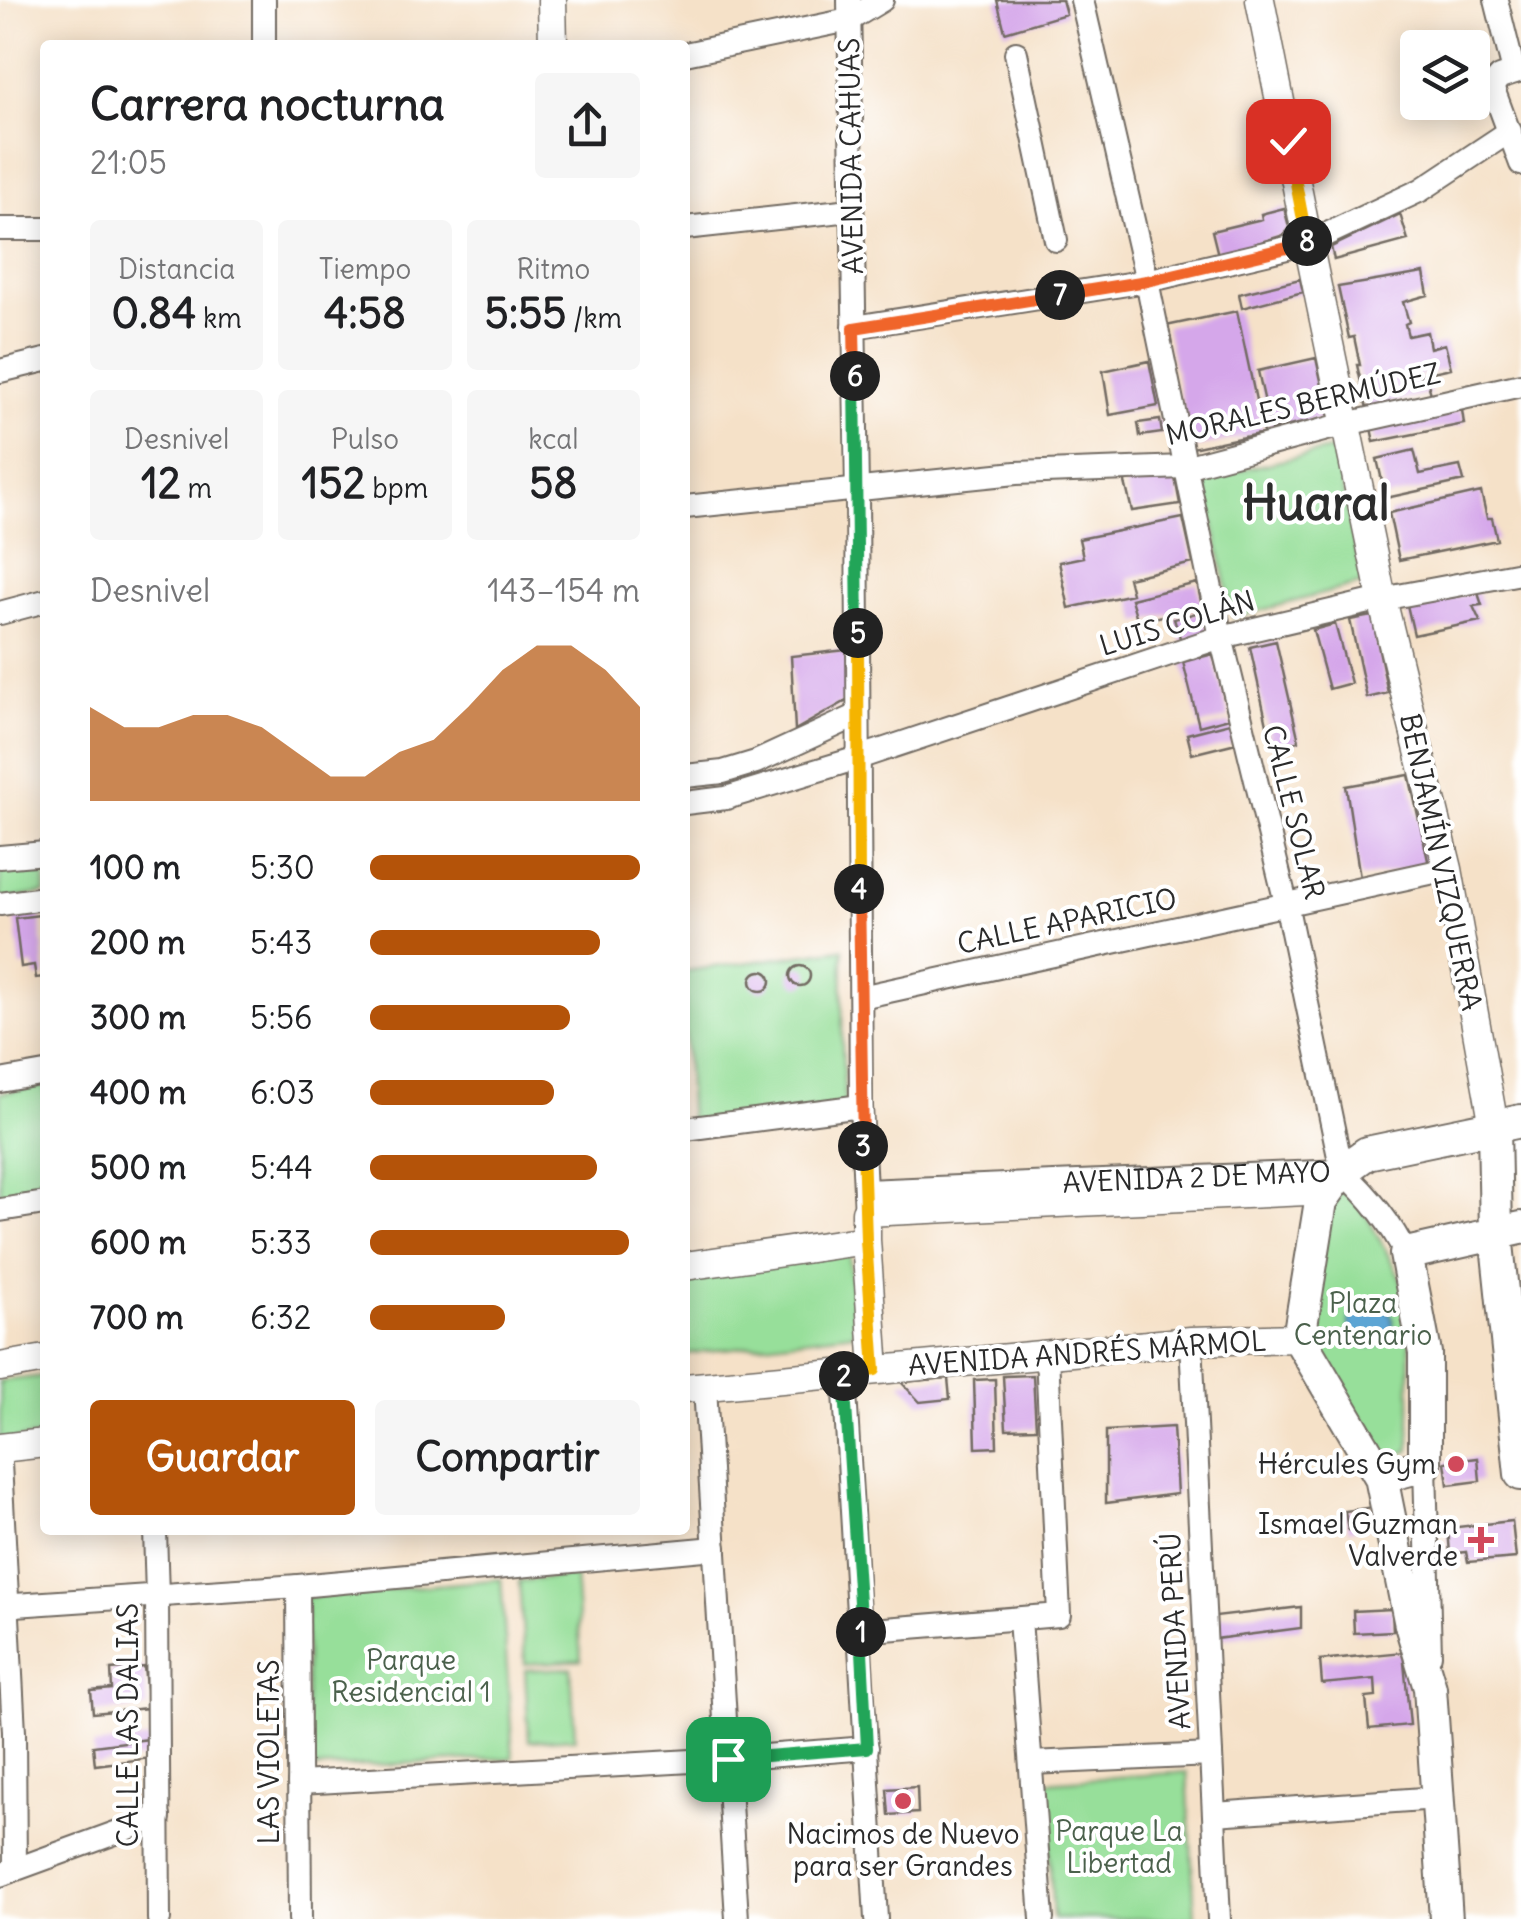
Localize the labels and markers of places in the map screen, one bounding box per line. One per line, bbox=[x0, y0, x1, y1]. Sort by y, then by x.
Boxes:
pin bbox=[1246, 99, 1331, 184]
pin: 8 bbox=[1282, 216, 1332, 266]
pin: 7 bbox=[1035, 270, 1085, 320]
pin: 6 bbox=[830, 351, 880, 401]
pin: 5 bbox=[833, 608, 883, 658]
pin: 4 bbox=[834, 864, 884, 914]
pin: 3 bbox=[838, 1121, 888, 1171]
pin: 2 bbox=[819, 1351, 869, 1401]
place label: Hércules Gym bbox=[1258, 1446, 1436, 1482]
marker: Hércules Gym bbox=[1445, 1453, 1467, 1475]
place label: Ismael Guzman Valverde bbox=[1258, 1506, 1458, 1574]
marker: Ismael Guzman Valverde bbox=[1468, 1527, 1494, 1553]
pin: 1 bbox=[836, 1607, 886, 1657]
pin bbox=[686, 1717, 771, 1802]
marker: Nacimos de Nuevo para ser Grandes bbox=[892, 1790, 914, 1812]
place label: Nacimos de Nuevo para ser Grandes bbox=[786, 1816, 1020, 1884]

